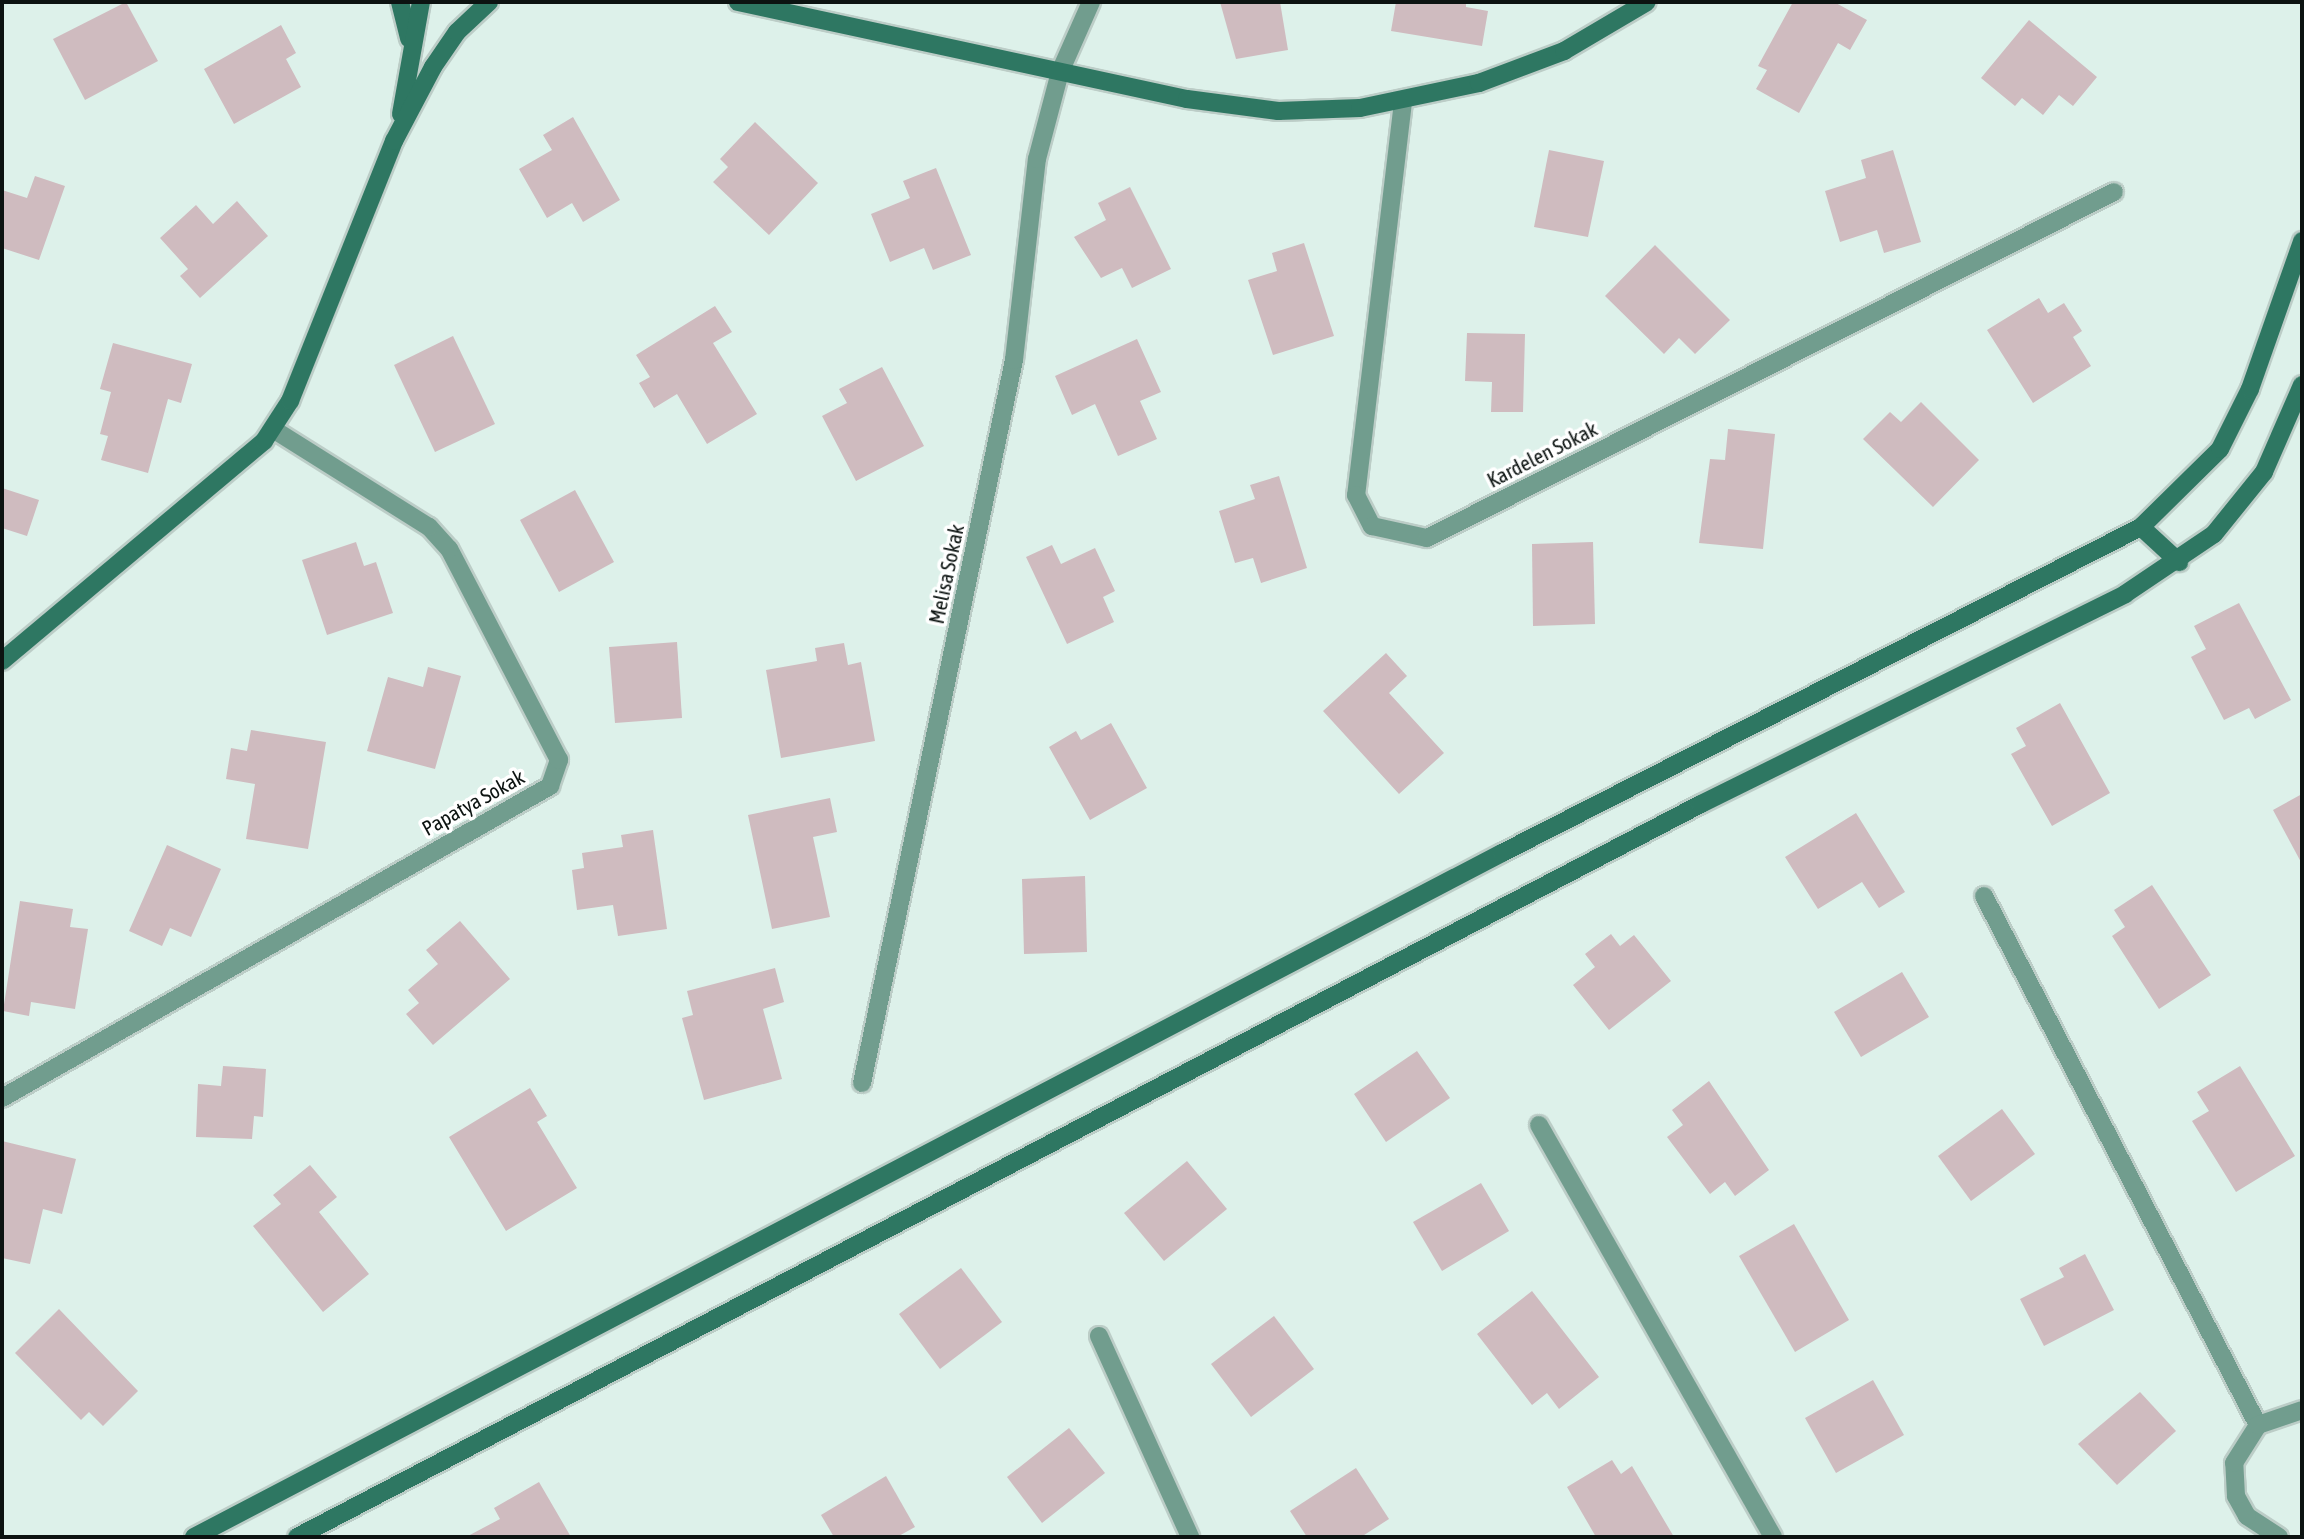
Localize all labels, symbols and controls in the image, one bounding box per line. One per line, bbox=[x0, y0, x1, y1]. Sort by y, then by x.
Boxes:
street label: Kardelen Sokak bbox=[1483, 415, 1601, 493]
street label: Melisa Sokak bbox=[923, 522, 969, 626]
street label: Papatya Sokak bbox=[417, 763, 529, 841]

